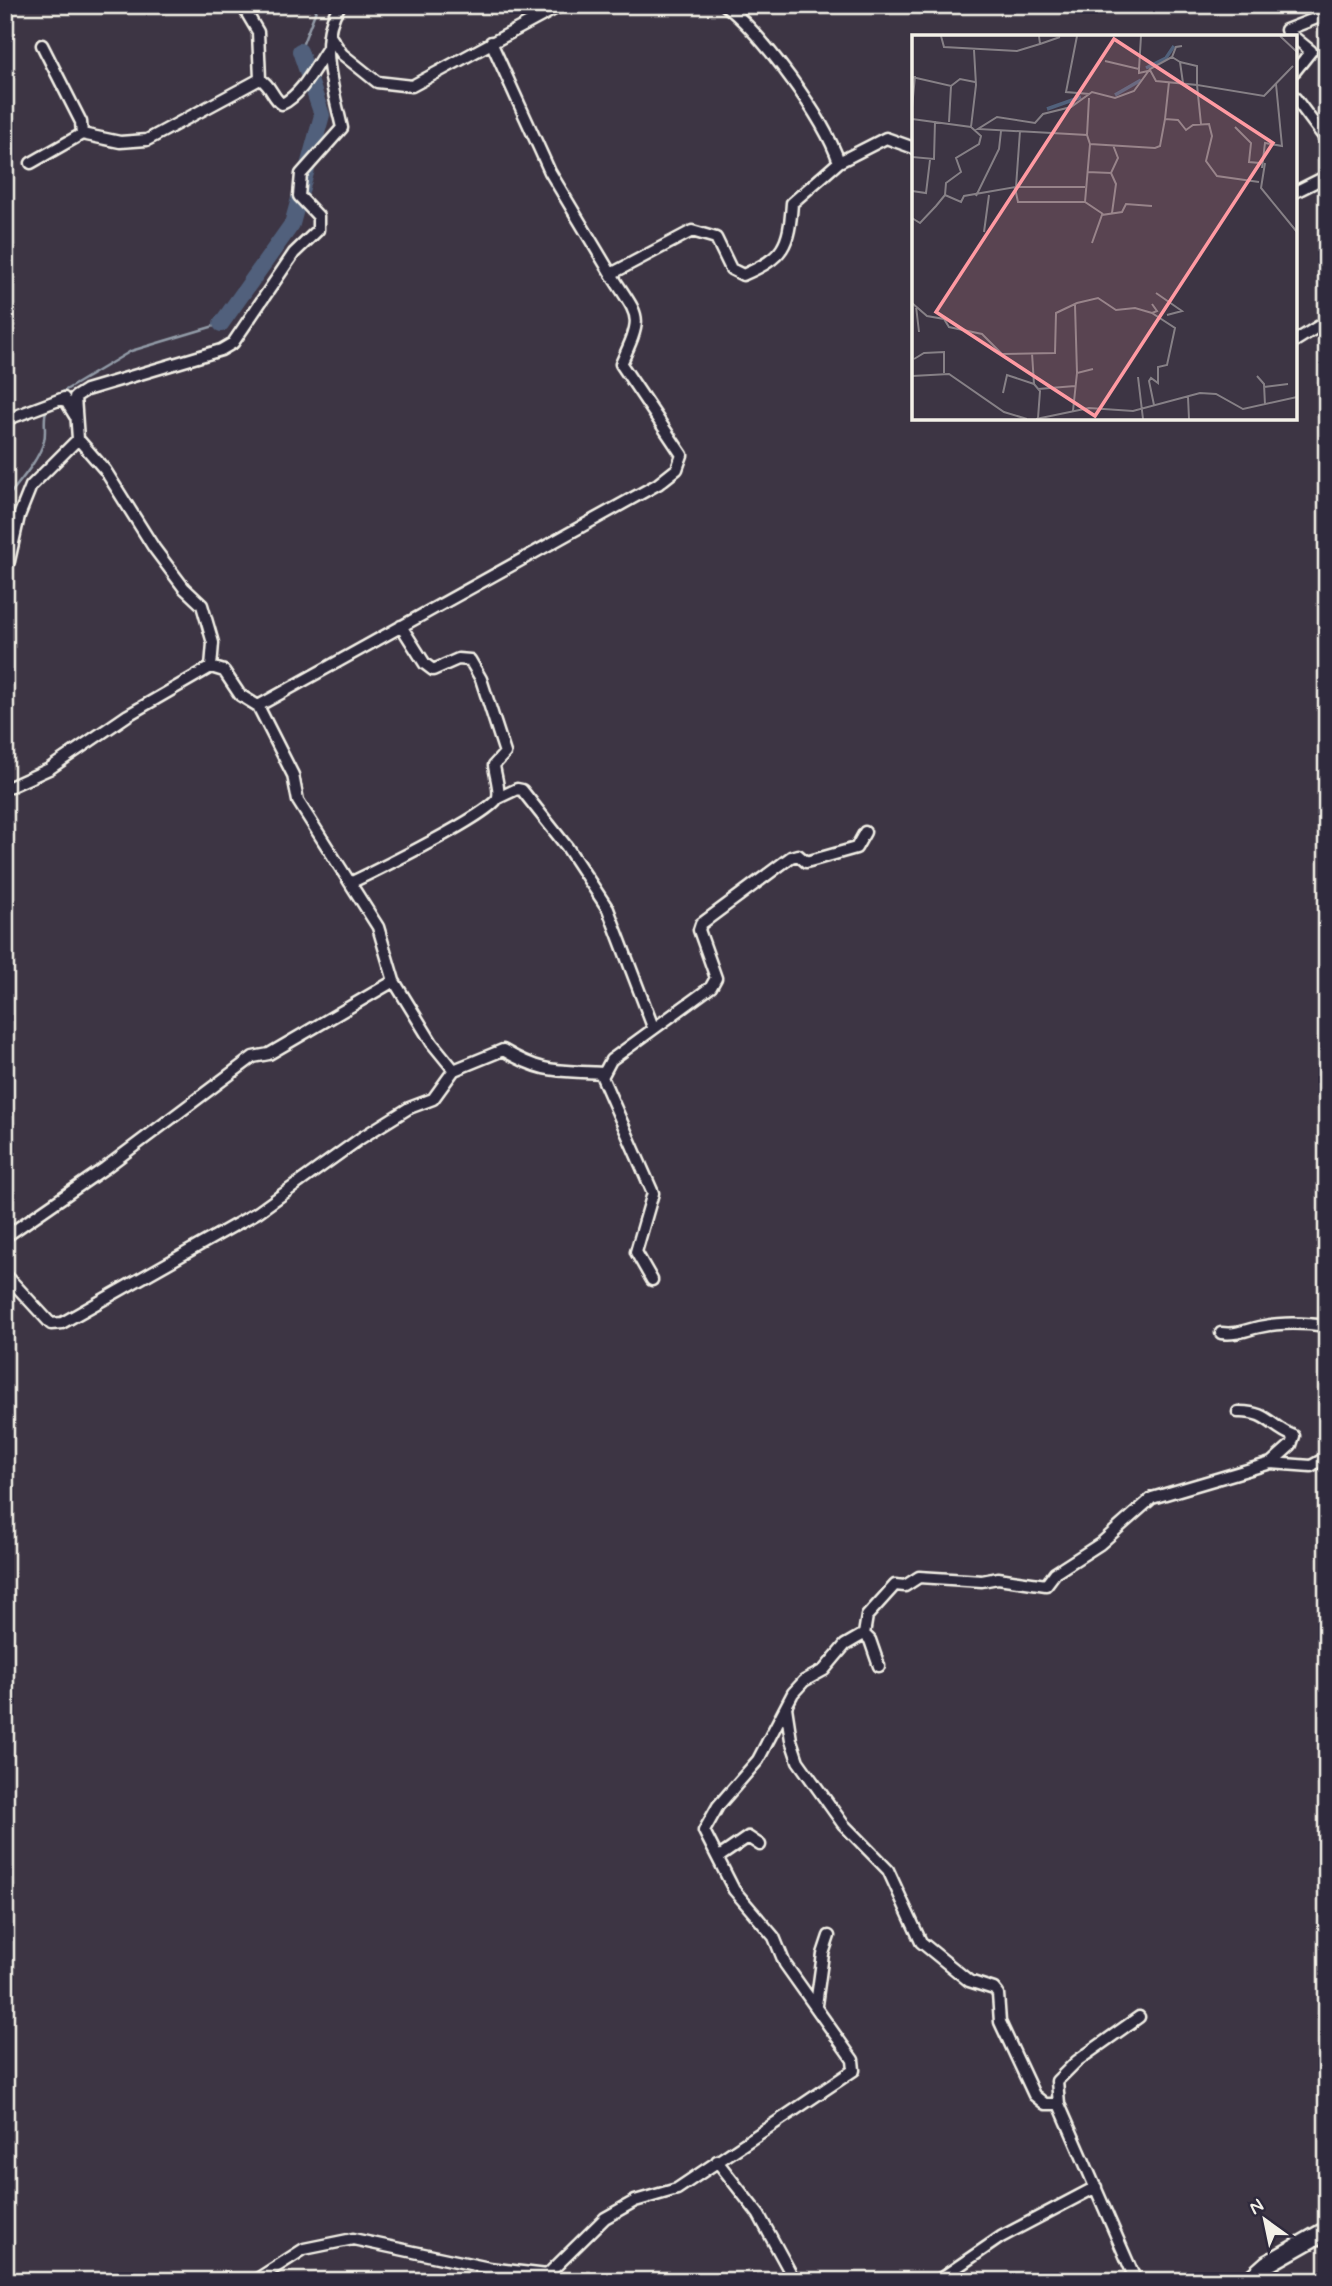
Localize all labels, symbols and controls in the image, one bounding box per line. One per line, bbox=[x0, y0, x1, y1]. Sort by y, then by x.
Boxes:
inset map bbox=[912, 35, 1297, 420]
north arrow bbox=[1230, 2184, 1300, 2254]
text: N bbox=[1244, 2193, 1269, 2221]

